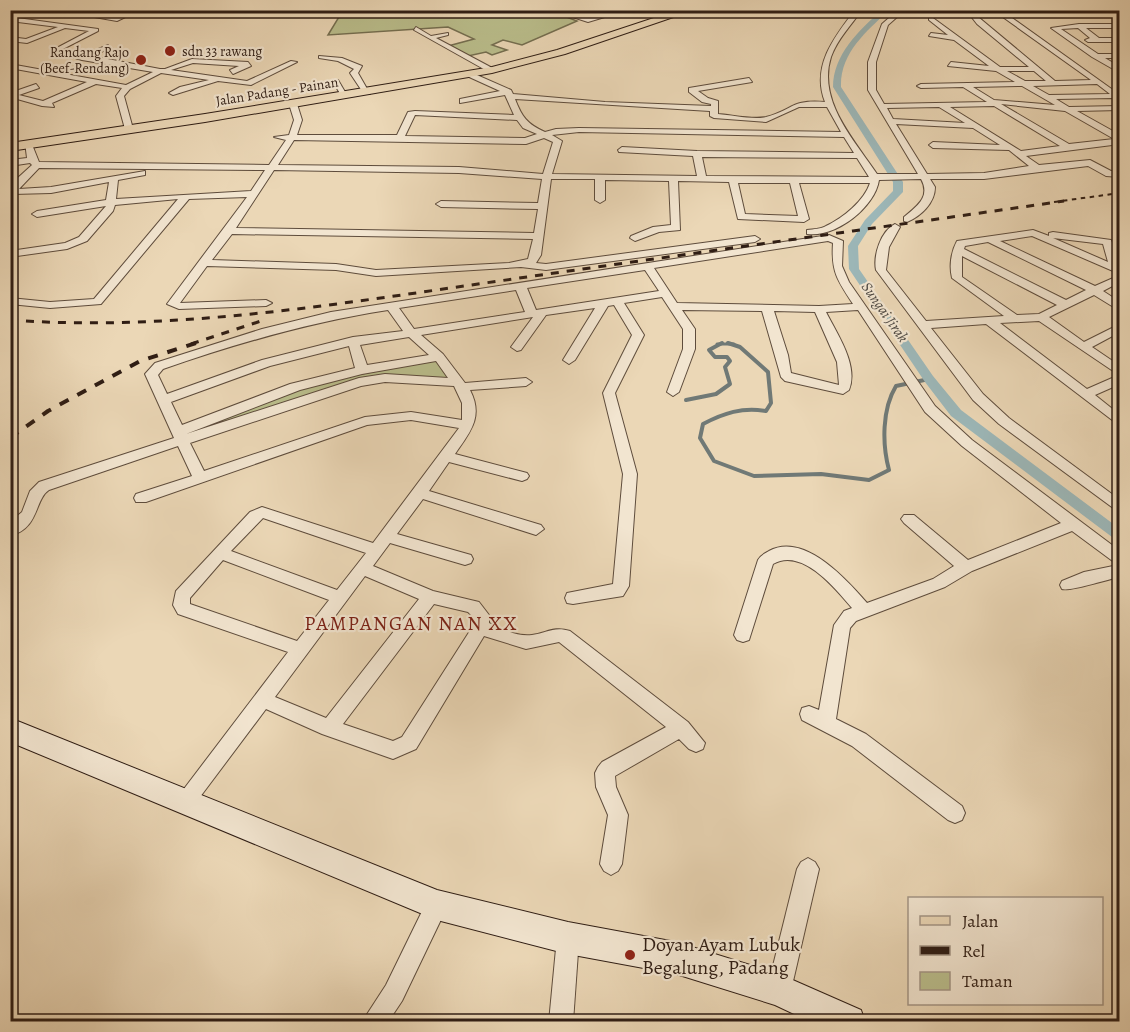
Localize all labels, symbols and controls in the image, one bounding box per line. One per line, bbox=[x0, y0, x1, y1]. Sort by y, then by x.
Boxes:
place label: sdn 33 rawang bbox=[182, 42, 262, 61]
place label: Randang Rajo (Beef-Rendang) bbox=[40, 43, 129, 78]
marker: sdn 33 rawang bbox=[163, 44, 177, 58]
marker: Randang Rajo (Beef-Rendang) bbox=[134, 53, 148, 67]
street label: Jalan Padang - Painan bbox=[214, 72, 340, 111]
water label: Sungai Jirak bbox=[857, 278, 913, 346]
district label: PAMPANGAN NAN XX bbox=[304, 610, 518, 637]
legend bbox=[908, 897, 1103, 1005]
text: Jalan bbox=[962, 909, 999, 933]
place label: Doyan Ayam Lubuk Begalung, Padang bbox=[642, 931, 800, 981]
text: Rel bbox=[962, 939, 986, 963]
marker: Doyan Ayam Lubuk Begalung, Padang bbox=[623, 948, 637, 962]
text: Taman bbox=[962, 969, 1013, 993]

